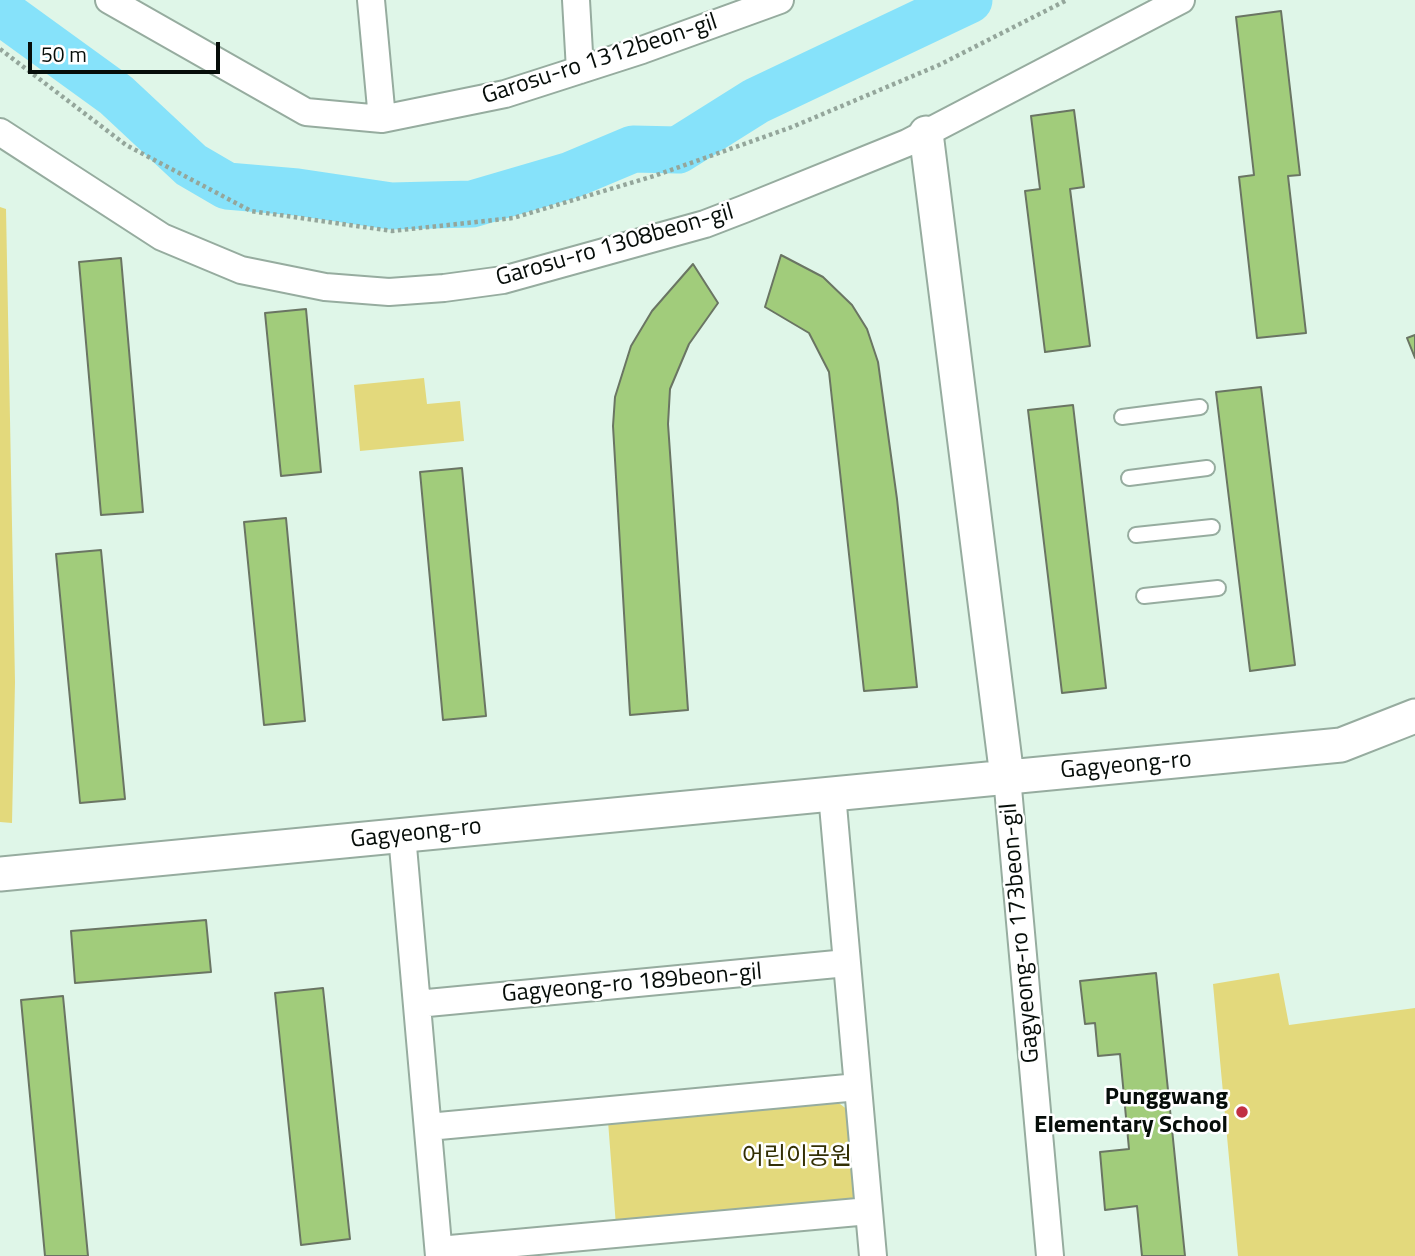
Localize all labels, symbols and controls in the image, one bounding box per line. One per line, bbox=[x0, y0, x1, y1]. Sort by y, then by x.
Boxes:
street label: Garosu-ro 1312beon-gil bbox=[479, 8, 721, 112]
scale bar bbox=[32, 28, 224, 72]
text: 50 m bbox=[41, 38, 87, 70]
street label: Garosu-ro 1308beon-gil bbox=[493, 198, 737, 294]
street label: Gagyeong-ro bbox=[1059, 746, 1193, 786]
street label: Gagyeong-ro 173beon-gil bbox=[995, 802, 1047, 1064]
street label: Gagyeong-ro bbox=[349, 813, 483, 855]
street label: Gagyeong-ro 189beon-gil bbox=[501, 958, 763, 1010]
place label: Punggwang Elementary School bbox=[1034, 1084, 1228, 1140]
marker: Punggwang Elementary School bbox=[1234, 1104, 1250, 1120]
park label: 어린이공원 bbox=[742, 1144, 852, 1172]

